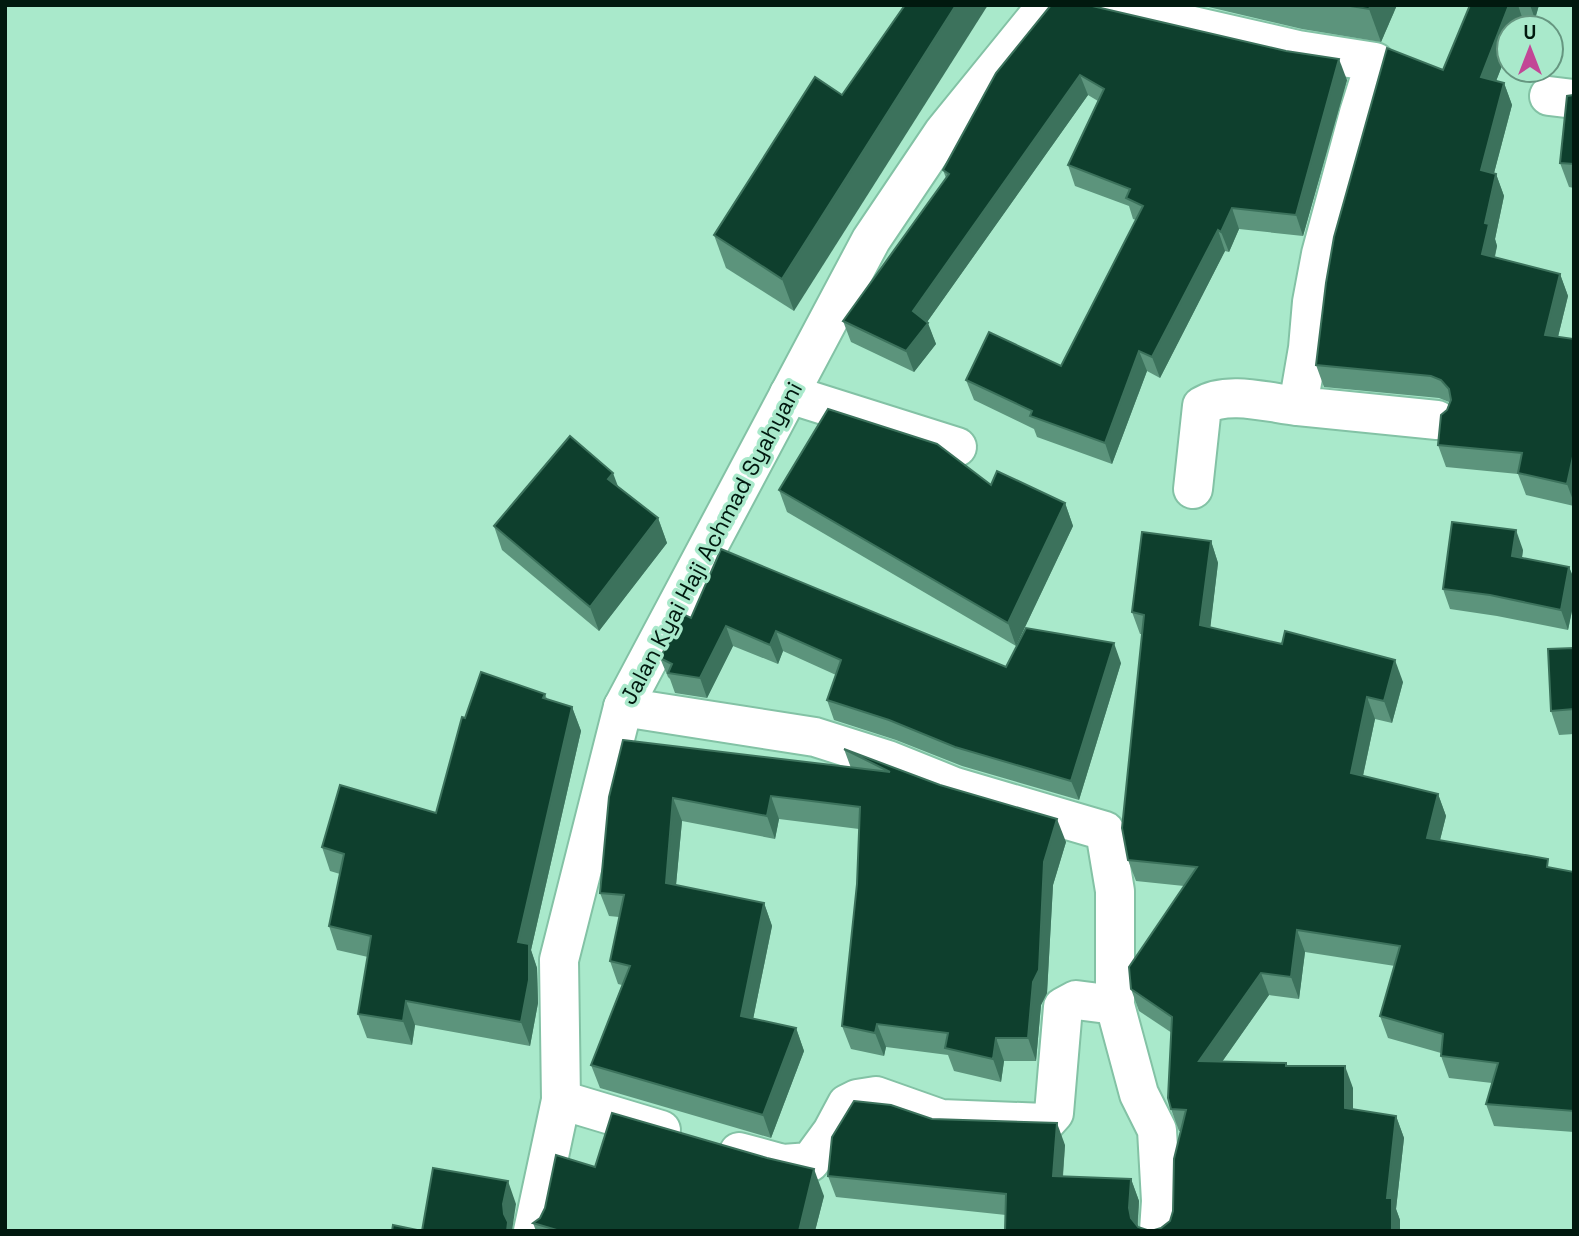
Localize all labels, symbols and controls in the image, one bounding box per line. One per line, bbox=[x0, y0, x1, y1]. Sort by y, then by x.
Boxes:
north arrow bbox=[1495, 14, 1565, 84]
text: U bbox=[1524, 20, 1536, 45]
street label: Jalan Kyai Haji Achmad Syahyani bbox=[613, 377, 809, 709]

